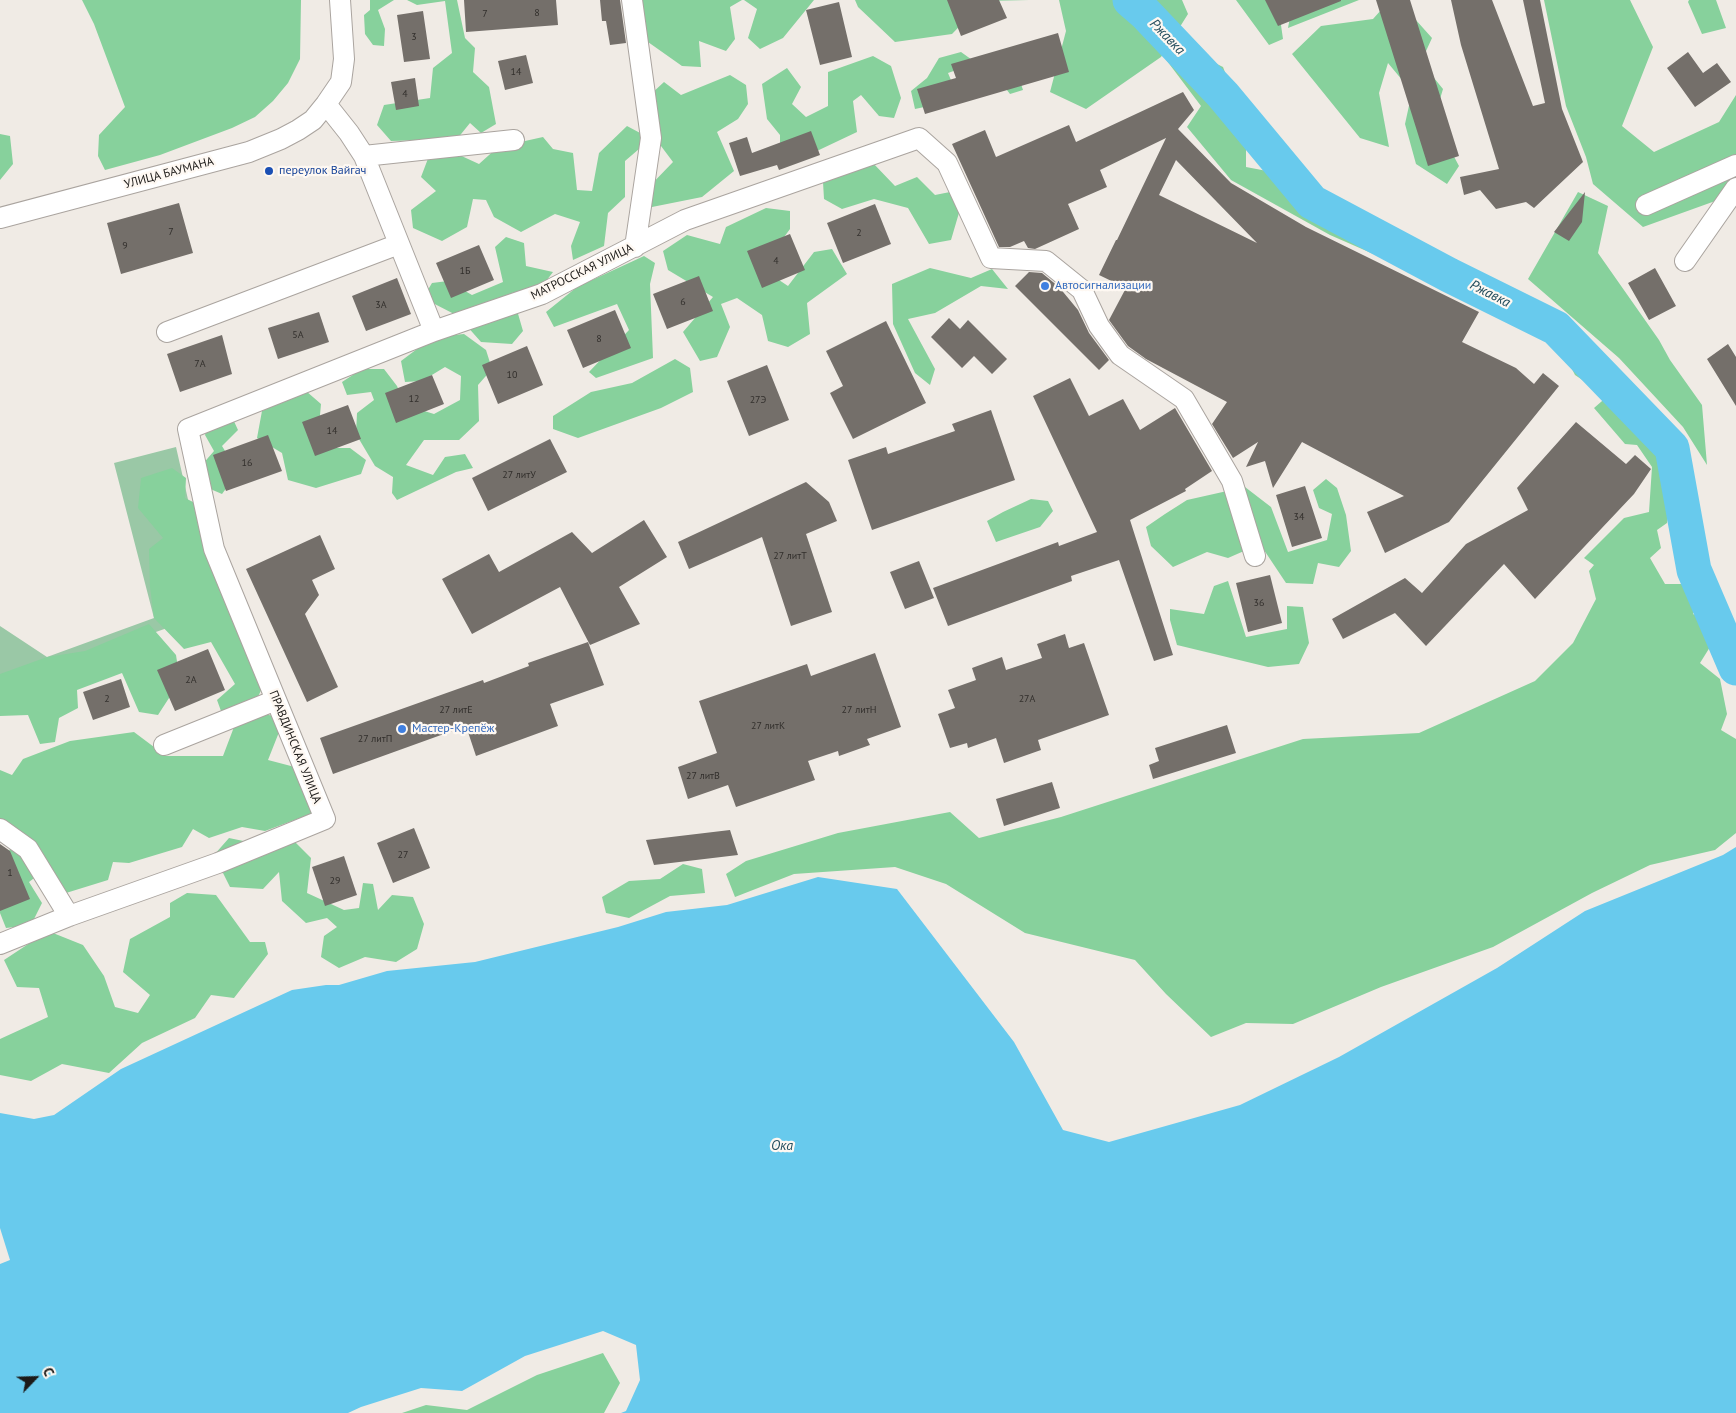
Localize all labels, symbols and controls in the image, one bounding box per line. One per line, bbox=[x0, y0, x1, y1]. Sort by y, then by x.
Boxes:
house number: 8 bbox=[534, 7, 540, 19]
house number: 7 bbox=[482, 8, 488, 20]
water label: Ржавка bbox=[1146, 16, 1188, 58]
house number: 3 bbox=[411, 31, 417, 43]
house number: 14 bbox=[511, 66, 521, 78]
house number: 4 bbox=[402, 88, 408, 100]
street label: УЛИЦА БАУМАНА bbox=[123, 154, 215, 192]
place label: переулок Вайгач bbox=[279, 164, 367, 178]
marker: переулок Вайгач bbox=[263, 165, 275, 177]
house number: 7 bbox=[168, 226, 174, 238]
house number: 2 bbox=[856, 227, 862, 239]
house number: 9 bbox=[122, 240, 128, 252]
street label: МАТРОССКАЯ УЛИЦА bbox=[528, 241, 636, 303]
house number: 4 bbox=[773, 255, 779, 267]
house number: 1Б bbox=[460, 265, 470, 277]
water label: Ржавка bbox=[1467, 277, 1513, 311]
place label: Автосигнализации bbox=[1055, 279, 1151, 293]
marker: Автосигнализации bbox=[1039, 280, 1051, 292]
house number: 6 bbox=[680, 296, 686, 308]
house number: 3А bbox=[375, 299, 387, 311]
house number: 5А bbox=[292, 329, 304, 341]
house number: 8 bbox=[596, 333, 602, 345]
house number: 7А bbox=[194, 358, 206, 370]
house number: 10 bbox=[507, 369, 517, 381]
house number: 12 bbox=[409, 393, 419, 405]
house number: 27Э bbox=[750, 394, 766, 406]
house number: 14 bbox=[327, 425, 337, 437]
house number: 16 bbox=[242, 457, 252, 469]
house number: 27 литУ bbox=[502, 469, 536, 481]
house number: 34 bbox=[1294, 511, 1304, 523]
house number: 27 литТ bbox=[773, 550, 807, 562]
house number: 36 bbox=[1254, 597, 1264, 609]
house number: 2А bbox=[185, 674, 197, 686]
street label: ПРАВДИНСКАЯ УЛИЦА bbox=[266, 688, 324, 806]
house number: 2 bbox=[104, 693, 110, 705]
house number: 27А bbox=[1019, 693, 1035, 705]
house number: 27 литЕ bbox=[439, 704, 473, 716]
house number: 27 литН bbox=[842, 704, 876, 716]
house number: 27 литК bbox=[751, 720, 785, 732]
place label: Мастер-Крепёж bbox=[412, 722, 494, 736]
marker: Мастер-Крепёж bbox=[396, 723, 408, 735]
house number: 27 литП bbox=[358, 733, 392, 745]
house number: 27 литВ bbox=[686, 770, 720, 782]
house number: 27 bbox=[398, 849, 408, 861]
house number: 1 bbox=[7, 867, 13, 879]
house number: 29 bbox=[330, 875, 340, 887]
water label: Ока bbox=[771, 1138, 793, 1154]
north arrow bbox=[10, 1353, 60, 1403]
text: С bbox=[39, 1365, 59, 1379]

